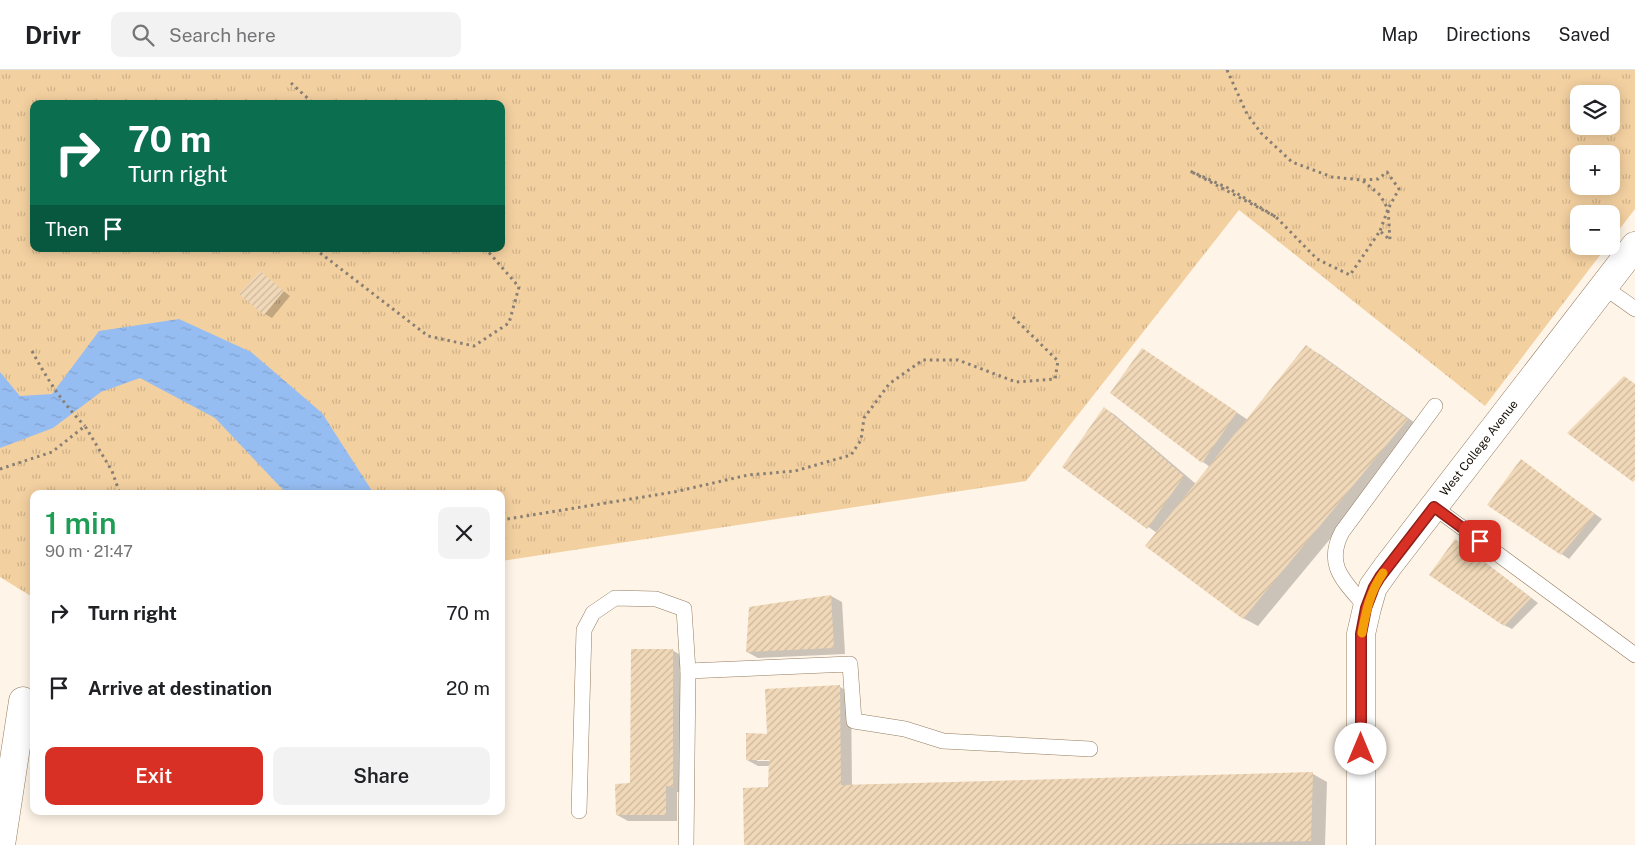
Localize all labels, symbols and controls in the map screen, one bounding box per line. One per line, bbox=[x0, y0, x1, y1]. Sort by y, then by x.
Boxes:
search box bbox=[111, 12, 461, 57]
text: Drivr bbox=[25, 21, 81, 49]
icon: search bbox=[129, 21, 157, 49]
text: Search here bbox=[169, 24, 276, 46]
text: Map bbox=[1381, 24, 1418, 45]
text: Directions bbox=[1446, 24, 1531, 45]
text: Saved bbox=[1559, 24, 1610, 45]
map controls bbox=[1570, 85, 1620, 255]
button: layers bbox=[1570, 85, 1620, 135]
text: 70 m bbox=[128, 119, 211, 160]
icon: right bbox=[45, 120, 110, 185]
button: + bbox=[1570, 145, 1620, 195]
text: Turn right bbox=[128, 161, 228, 187]
button: − bbox=[1570, 205, 1620, 255]
icon: arrive bbox=[99, 215, 127, 243]
text: Then bbox=[45, 218, 89, 240]
street label: West College Avenue bbox=[1437, 397, 1521, 499]
text: 1 min bbox=[45, 505, 116, 541]
button: close bbox=[438, 507, 490, 559]
pin bbox=[1459, 520, 1501, 562]
icon: arrive bbox=[1466, 527, 1494, 555]
text: 90 m · 21:47 bbox=[45, 542, 133, 561]
icon: right bbox=[45, 599, 73, 627]
text: Turn right bbox=[88, 602, 177, 624]
text: 70 m bbox=[446, 602, 490, 624]
icon: arrive bbox=[45, 674, 73, 702]
text: Arrive at destination bbox=[88, 677, 272, 699]
text: 20 m bbox=[446, 677, 490, 699]
position arrow bbox=[1334, 722, 1386, 774]
button: Exit bbox=[45, 747, 263, 805]
button: Share bbox=[273, 747, 490, 805]

